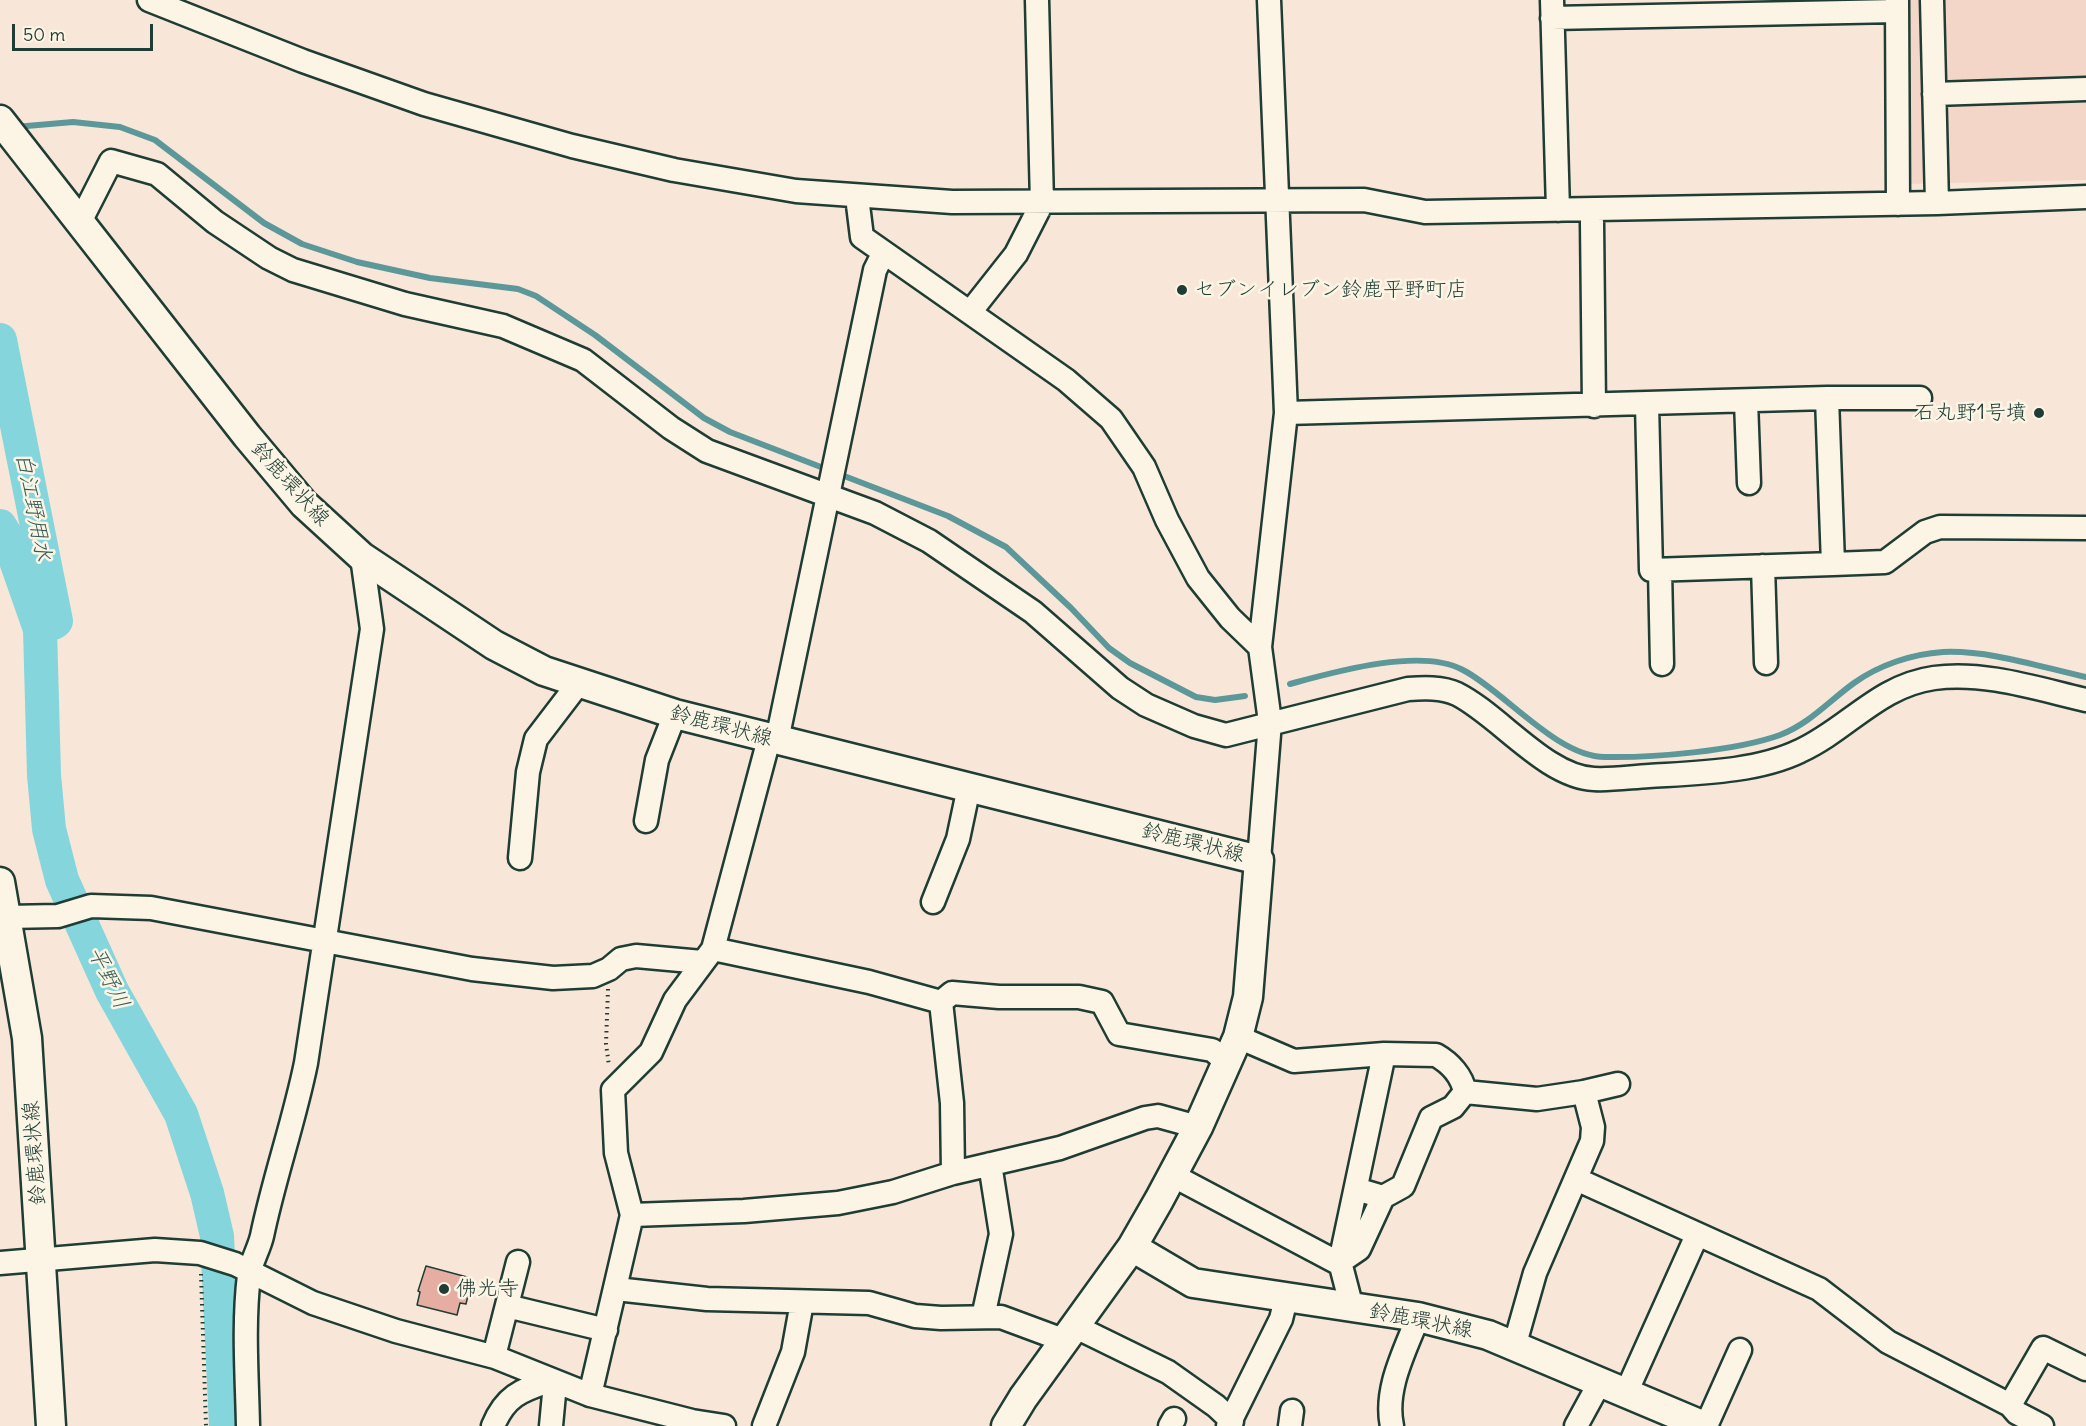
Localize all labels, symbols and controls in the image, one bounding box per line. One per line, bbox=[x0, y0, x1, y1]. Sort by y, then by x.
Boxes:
scale bar bbox=[15, 12, 156, 50]
text: 50 m bbox=[23, 23, 65, 46]
place label: セブンイレブン鈴鹿平野町店 bbox=[1194, 277, 1467, 303]
marker: セブンイレブン鈴鹿平野町店 bbox=[1175, 283, 1189, 297]
place label: 石丸野1号墳 bbox=[1914, 400, 2027, 426]
marker: 石丸野1号墳 bbox=[2032, 406, 2046, 420]
street label: 鈴鹿環状線 bbox=[246, 437, 334, 531]
water label: 白江野用水 bbox=[10, 450, 56, 564]
street label: 鈴鹿環状線 bbox=[667, 700, 775, 752]
street label: 鈴鹿環状線 bbox=[1139, 818, 1247, 868]
water label: 平野川 bbox=[82, 943, 134, 1013]
street label: 鈴鹿環状線 bbox=[19, 1100, 51, 1206]
place label: 佛光寺 bbox=[456, 1276, 519, 1302]
marker: 佛光寺 bbox=[437, 1282, 451, 1296]
street label: 鈴鹿環状線 bbox=[1367, 1299, 1475, 1343]

